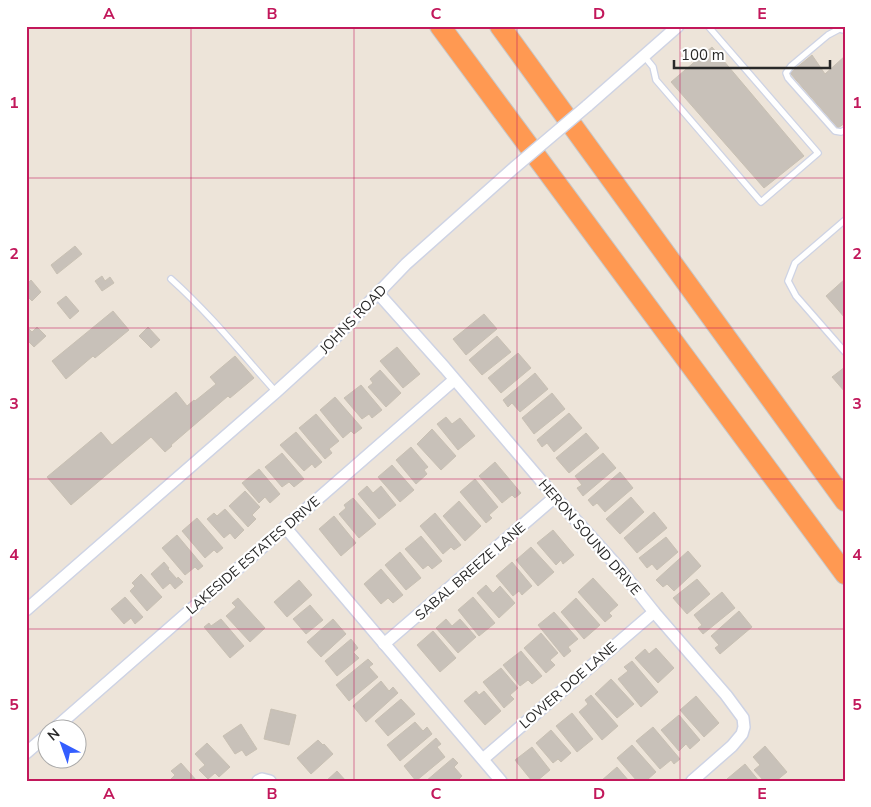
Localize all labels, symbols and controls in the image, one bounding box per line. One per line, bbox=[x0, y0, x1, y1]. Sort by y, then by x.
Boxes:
text: A bbox=[103, 3, 115, 25]
text: B bbox=[266, 3, 278, 25]
text: C bbox=[431, 3, 442, 25]
text: D bbox=[593, 3, 605, 25]
text: E bbox=[757, 3, 767, 25]
scale bar bbox=[674, 38, 830, 70]
text: 100 m bbox=[681, 45, 725, 65]
text: 1 bbox=[9, 92, 19, 114]
text: 1 bbox=[852, 92, 862, 114]
text: 2 bbox=[9, 243, 19, 265]
text: 2 bbox=[852, 243, 862, 265]
street label: JOHNS ROAD bbox=[315, 281, 391, 359]
text: 3 bbox=[9, 393, 19, 415]
text: 3 bbox=[852, 393, 862, 415]
street label: HERON SOUND DRIVE bbox=[534, 475, 645, 599]
street label: LAKESIDE ESTATES DRIVE bbox=[182, 492, 324, 619]
street label: SABAL BREEZE LANE bbox=[411, 518, 530, 625]
text: 4 bbox=[9, 544, 19, 566]
text: 4 bbox=[852, 544, 862, 566]
street label: LOWER DOE LANE bbox=[516, 638, 621, 733]
text: 5 bbox=[9, 694, 19, 716]
text: 5 bbox=[852, 694, 862, 716]
north arrow bbox=[38, 720, 88, 770]
text: N bbox=[44, 724, 64, 745]
text: A bbox=[103, 783, 115, 805]
text: B bbox=[266, 783, 278, 805]
text: C bbox=[431, 783, 442, 805]
text: D bbox=[593, 783, 605, 805]
text: E bbox=[757, 783, 767, 805]

